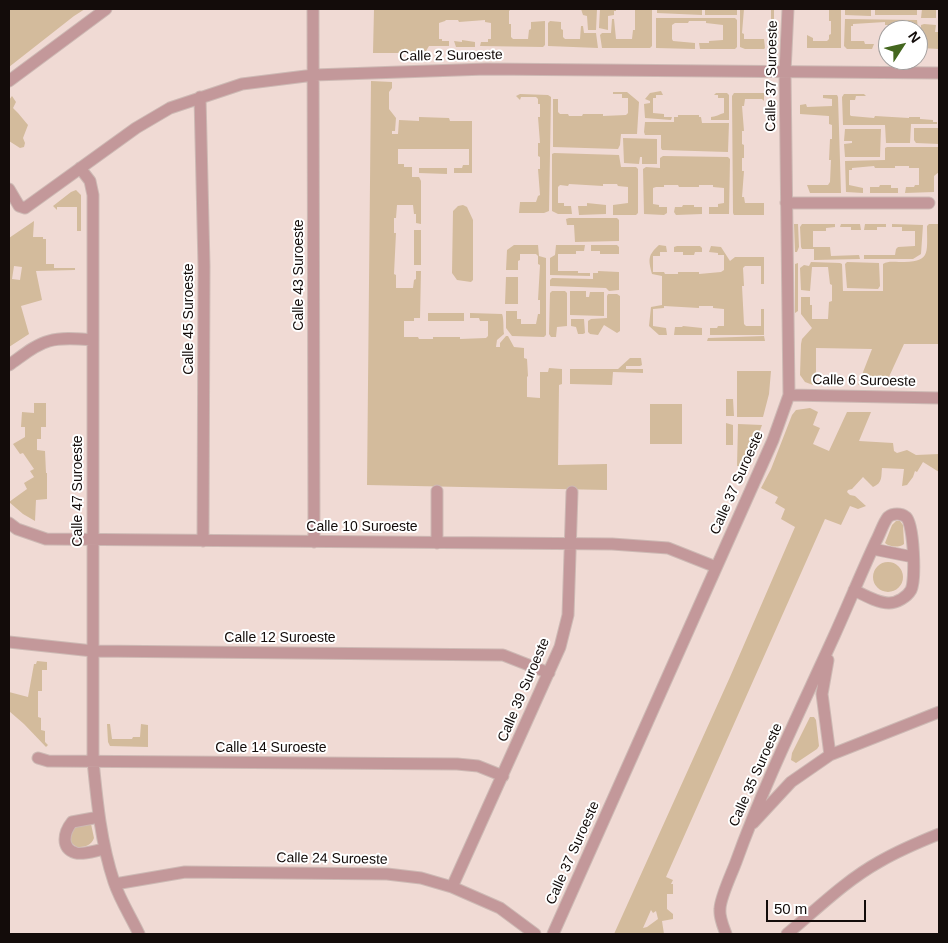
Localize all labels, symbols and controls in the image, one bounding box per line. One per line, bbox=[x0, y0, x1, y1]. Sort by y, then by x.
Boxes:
street label: Calle 37 Suroeste bbox=[763, 20, 781, 132]
north arrow bbox=[878, 20, 928, 70]
text: N bbox=[905, 28, 924, 46]
street label: Calle 2 Suroeste bbox=[399, 47, 503, 65]
street label: Calle 43 Suroeste bbox=[291, 219, 307, 331]
street label: Calle 45 Suroeste bbox=[181, 263, 197, 375]
street label: Calle 6 Suroeste bbox=[812, 372, 916, 390]
street label: Calle 37 Suroeste bbox=[707, 429, 767, 537]
street label: Calle 47 Suroeste bbox=[70, 435, 86, 547]
street label: Calle 10 Suroeste bbox=[306, 519, 418, 535]
street label: Calle 12 Suroeste bbox=[224, 630, 336, 646]
street label: Calle 39 Suroeste bbox=[495, 635, 553, 745]
street label: Calle 35 Suroeste bbox=[726, 721, 786, 829]
street label: Calle 14 Suroeste bbox=[215, 740, 327, 756]
street label: Calle 37 Suroeste bbox=[543, 799, 603, 907]
street label: Calle 24 Suroeste bbox=[276, 850, 388, 868]
scale bar bbox=[768, 890, 868, 922]
text: 50 m bbox=[774, 900, 807, 917]

